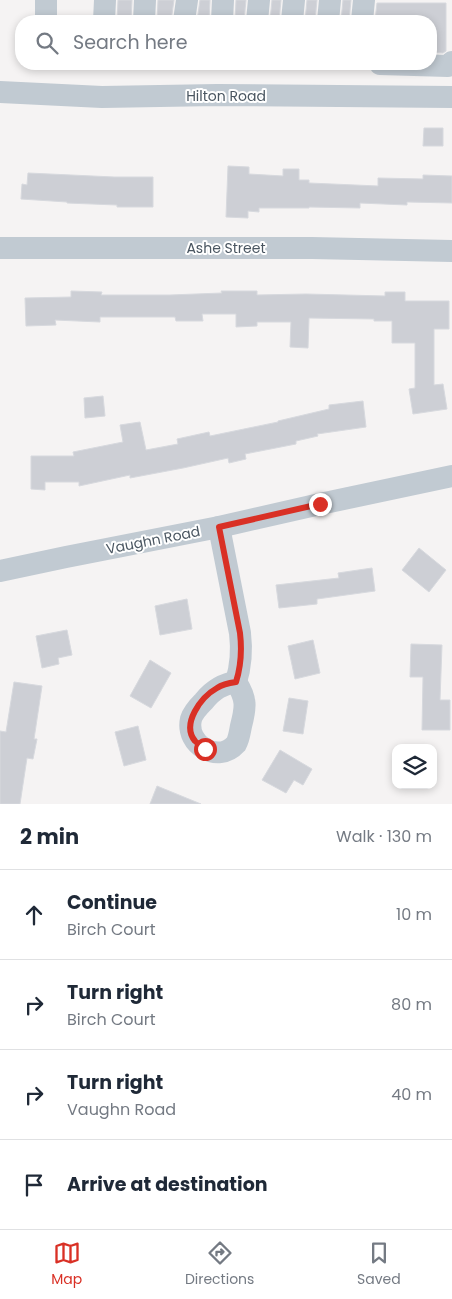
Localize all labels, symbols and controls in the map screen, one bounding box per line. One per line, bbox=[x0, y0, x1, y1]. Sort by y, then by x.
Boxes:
search box bbox=[15, 15, 437, 70]
icon: search bbox=[33, 29, 61, 57]
text: Search here bbox=[73, 29, 187, 56]
street label: Hilton Road bbox=[186, 86, 266, 106]
street label: Ashe Street bbox=[186, 238, 266, 258]
route end bbox=[309, 493, 332, 516]
street label: Vaughn Road bbox=[104, 521, 202, 559]
route start bbox=[194, 738, 217, 761]
map controls bbox=[392, 744, 437, 789]
button: layers bbox=[392, 744, 437, 789]
text: 2 min bbox=[20, 822, 79, 851]
text: Walk · 130 m bbox=[336, 825, 432, 848]
text: Continue bbox=[67, 889, 157, 916]
icon: ahead bbox=[20, 901, 48, 929]
text: 10 m bbox=[396, 903, 432, 926]
text: Birch Court bbox=[67, 918, 156, 941]
text: Turn right bbox=[67, 979, 163, 1006]
icon: right bbox=[20, 991, 48, 1019]
text: 80 m bbox=[391, 993, 432, 1016]
text: Birch Court bbox=[67, 1008, 156, 1031]
text: Turn right bbox=[67, 1069, 163, 1096]
icon: right bbox=[20, 1081, 48, 1109]
text: 40 m bbox=[391, 1083, 432, 1106]
text: Vaughn Road bbox=[67, 1098, 176, 1121]
icon: arrive bbox=[20, 1171, 48, 1199]
text: Arrive at destination bbox=[67, 1171, 268, 1198]
tab: Map bbox=[51, 1239, 82, 1290]
tab: Directions bbox=[185, 1239, 254, 1290]
tab: Saved bbox=[357, 1239, 401, 1290]

